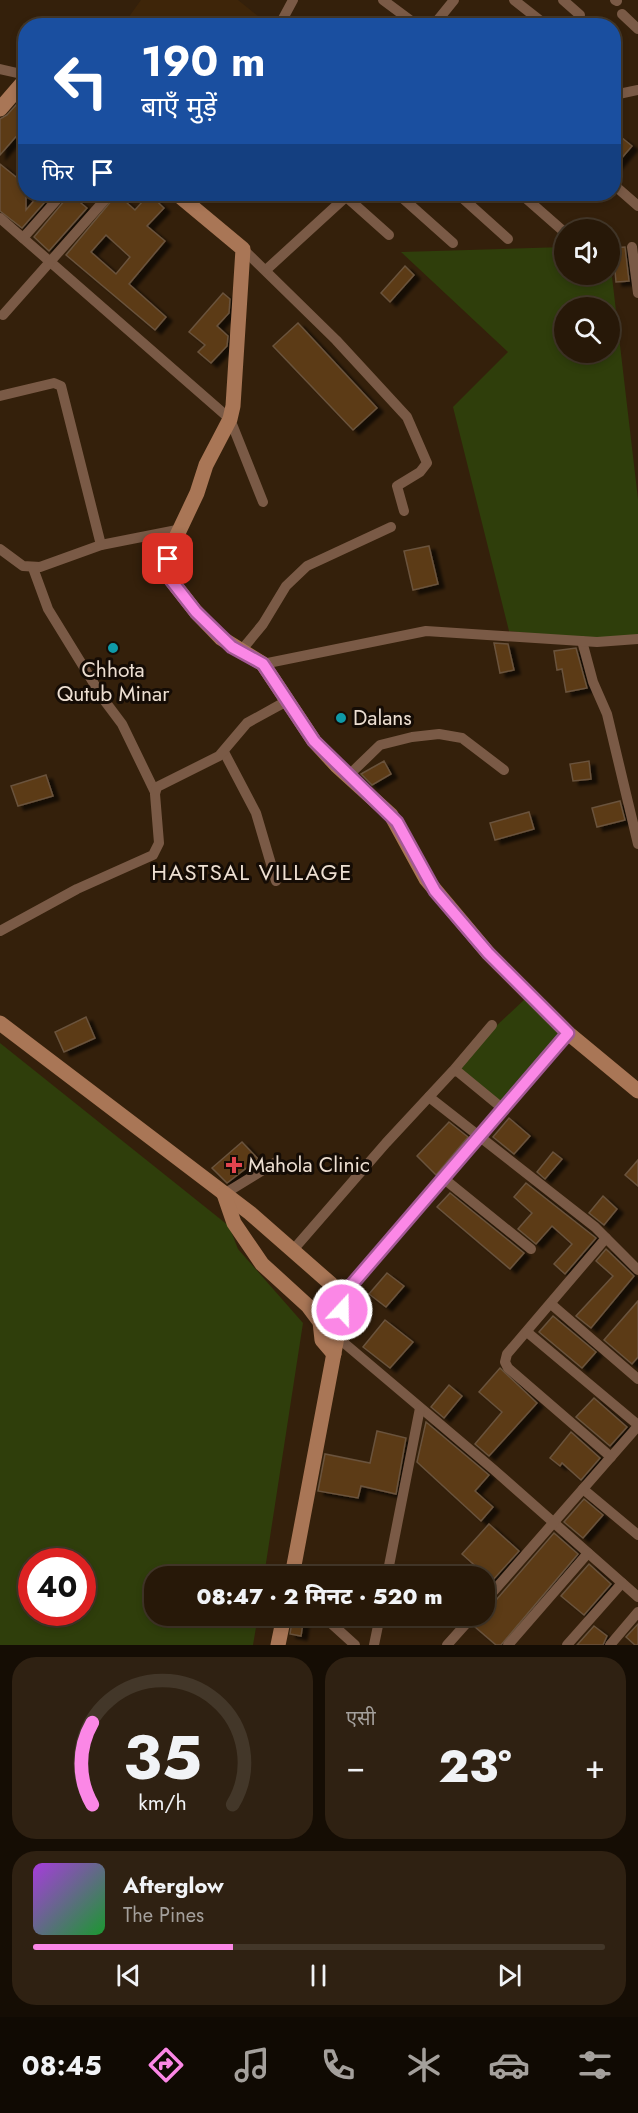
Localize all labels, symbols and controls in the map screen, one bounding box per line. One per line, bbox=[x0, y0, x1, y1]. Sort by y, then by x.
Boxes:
text: 190 m bbox=[141, 31, 265, 92]
icon: left bbox=[42, 42, 120, 120]
text: बाएँ मुड़ें bbox=[141, 87, 217, 126]
text: फिर bbox=[42, 156, 74, 188]
icon: arrive bbox=[86, 156, 119, 189]
map controls bbox=[554, 219, 620, 363]
button: sound bbox=[554, 219, 620, 285]
button: search bbox=[554, 297, 620, 363]
pin bbox=[142, 533, 193, 584]
icon: arrive bbox=[151, 542, 184, 575]
marker: Chhota Qutub Minar bbox=[106, 641, 120, 655]
place label: Chhota Qutub Minar bbox=[57, 655, 170, 709]
place label: Dalans bbox=[353, 703, 412, 733]
marker: Dalans bbox=[334, 711, 348, 725]
district label: HASTSAL VILLAGE bbox=[151, 856, 353, 888]
place label: Mahola Clinic bbox=[248, 1150, 370, 1180]
marker: Mahola Clinic bbox=[225, 1156, 243, 1174]
position arrow bbox=[310, 1278, 374, 1342]
speed limit sign: 40 bbox=[18, 1548, 96, 1626]
text: 08:47 · 2 मिनट · 520 m bbox=[197, 1580, 442, 1612]
text: एसी bbox=[346, 1704, 376, 1733]
text: 35 bbox=[123, 1712, 202, 1802]
text: 23° bbox=[438, 1734, 512, 1799]
text: − bbox=[346, 1743, 365, 1790]
text: + bbox=[585, 1743, 605, 1790]
text: km/h bbox=[138, 1787, 187, 1818]
text: Afterglow bbox=[123, 1869, 224, 1901]
text: The Pines bbox=[123, 1901, 204, 1930]
icon: previous bbox=[112, 1959, 145, 1992]
icon: pause bbox=[302, 1959, 335, 1992]
icon: next bbox=[493, 1959, 526, 1992]
icon: directions bbox=[145, 2044, 187, 2086]
icon: music bbox=[231, 2044, 273, 2086]
icon: phone bbox=[317, 2044, 359, 2086]
icon: climate bbox=[403, 2044, 445, 2086]
icon: car bbox=[488, 2044, 530, 2086]
icon: filters bbox=[574, 2044, 616, 2086]
text: 08:45 bbox=[22, 2046, 102, 2085]

